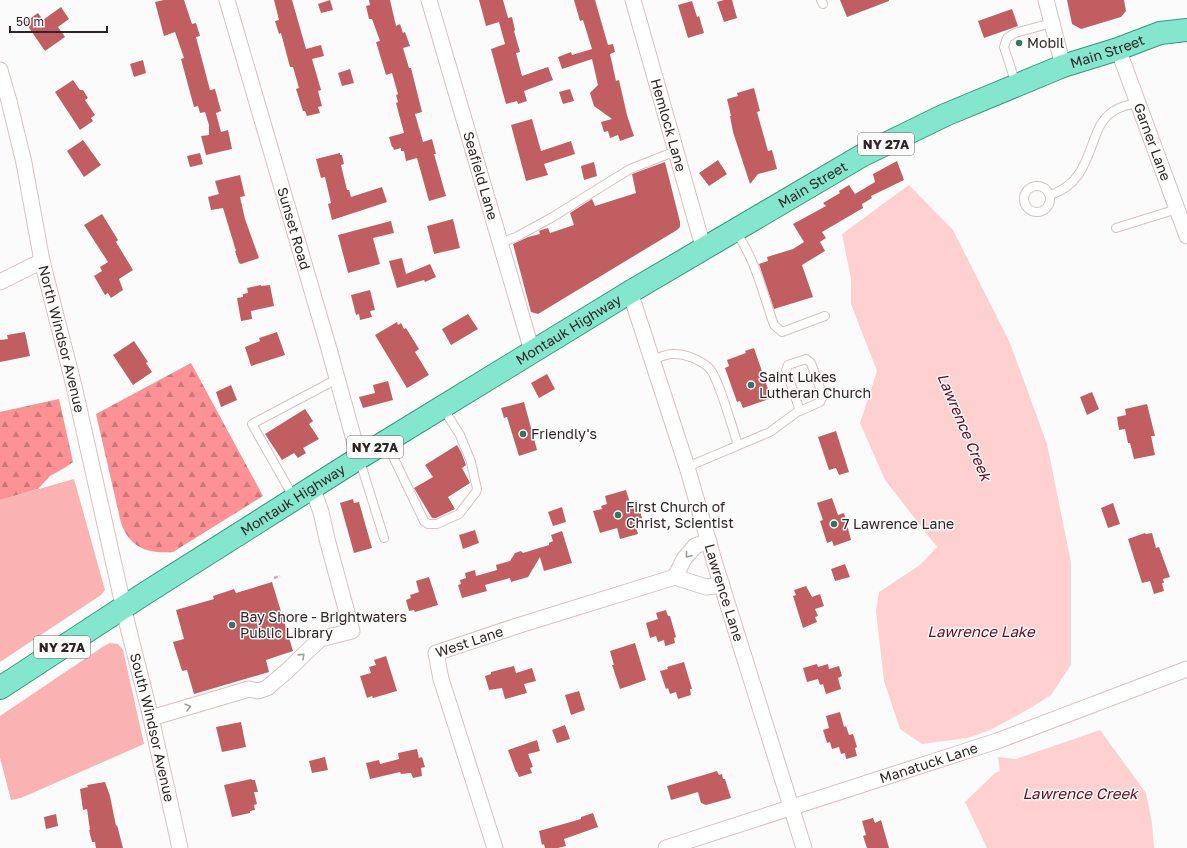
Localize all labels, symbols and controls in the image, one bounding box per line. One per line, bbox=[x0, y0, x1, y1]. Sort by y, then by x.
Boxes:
scale bar bbox=[10, 8, 107, 34]
text: 50 m bbox=[16, 14, 44, 29]
street label: Main Street bbox=[1068, 31, 1147, 71]
place label: Mobil bbox=[1027, 34, 1064, 51]
marker: Mobil bbox=[1014, 38, 1024, 48]
street label: Hemlock Lane bbox=[648, 77, 690, 173]
street label: Garner Lane bbox=[1131, 100, 1175, 183]
street label: Seafield Lane bbox=[460, 129, 502, 222]
road number: NY 27A bbox=[858, 133, 914, 155]
street label: Main Street bbox=[775, 157, 850, 211]
street label: Sunset Road bbox=[274, 185, 314, 272]
street label: North Windsor Avenue bbox=[35, 263, 89, 414]
street label: Montauk Highway bbox=[512, 290, 624, 368]
place label: Saint Lukes Lutheran Church bbox=[759, 368, 871, 401]
water label: Lawrence Creek bbox=[934, 370, 996, 485]
marker: Saint Lukes Lutheran Church bbox=[746, 380, 756, 390]
place label: Friendly's bbox=[531, 425, 597, 442]
marker: Friendly's bbox=[518, 429, 528, 439]
road number: NY 27A bbox=[347, 436, 403, 458]
street label: Montauk Highway bbox=[237, 460, 348, 539]
place label: First Church of Christ, Scientist bbox=[626, 498, 734, 531]
marker: First Church of Christ, Scientist bbox=[613, 510, 623, 520]
place label: 7 Lawrence Lane bbox=[842, 515, 954, 532]
marker: 7 Lawrence Lane bbox=[829, 519, 839, 529]
street label: Lawrence Lane bbox=[702, 542, 748, 643]
one-way arrow bbox=[685, 550, 692, 557]
place label: Bay Shore - Brightwaters Public Library bbox=[240, 608, 407, 641]
marker: Bay Shore - Brightwaters Public Library bbox=[227, 620, 237, 630]
street label: West Lane bbox=[433, 622, 505, 661]
water label: Lawrence Lake bbox=[927, 622, 1036, 640]
road number: NY 27A bbox=[34, 636, 90, 658]
street label: South Windsor Avenue bbox=[127, 651, 178, 803]
one-way arrow bbox=[297, 653, 305, 661]
one-way arrow bbox=[184, 703, 191, 712]
street label: Manatuck Lane bbox=[877, 739, 980, 786]
water label: Lawrence Creek bbox=[1022, 784, 1139, 802]

